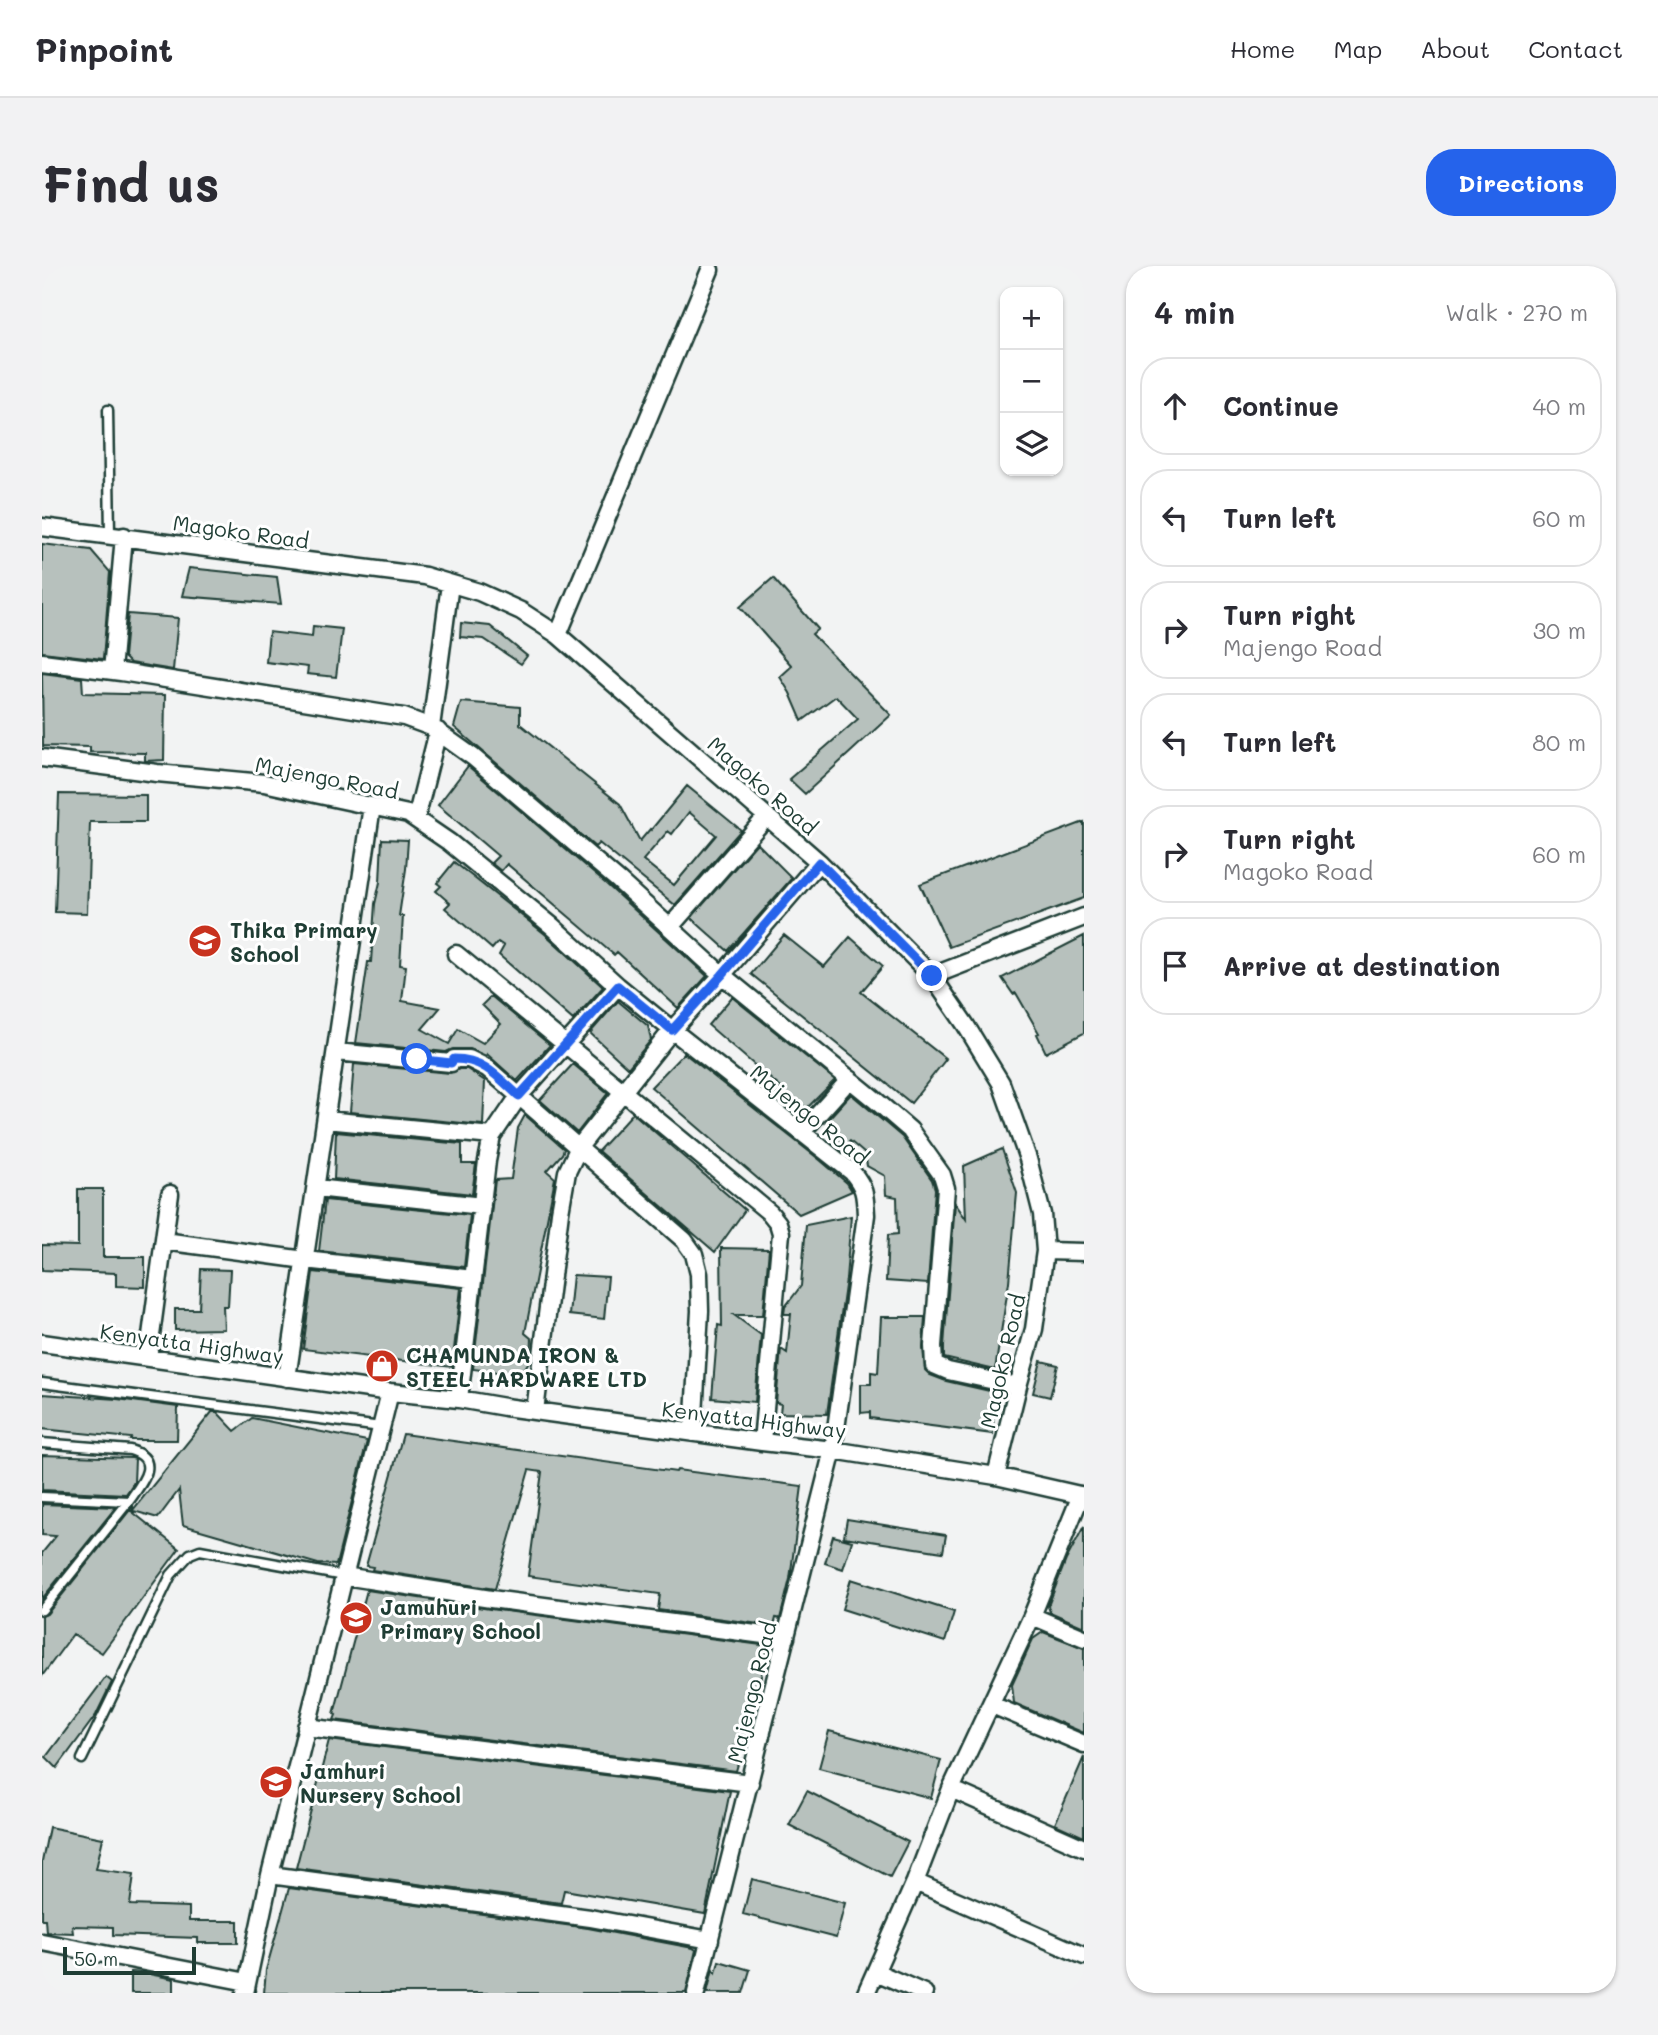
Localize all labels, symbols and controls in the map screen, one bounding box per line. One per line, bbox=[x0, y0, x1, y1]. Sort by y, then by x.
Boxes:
text: Pinpoint bbox=[35, 27, 173, 70]
text: Home bbox=[1230, 33, 1295, 64]
text: Map bbox=[1333, 33, 1382, 64]
text: About bbox=[1420, 33, 1490, 64]
text: Contact bbox=[1528, 33, 1623, 64]
button: Directions bbox=[1426, 149, 1616, 216]
text: Find us bbox=[42, 151, 220, 214]
map controls bbox=[1000, 287, 1063, 476]
button: + bbox=[1000, 287, 1063, 350]
text: 4 min bbox=[1154, 292, 1235, 332]
text: Walk · 270 m bbox=[1445, 297, 1588, 327]
button: − bbox=[1000, 350, 1063, 413]
icon: ahead bbox=[1156, 387, 1194, 425]
text: Continue bbox=[1223, 389, 1339, 423]
text: 40 m bbox=[1533, 391, 1586, 421]
button: layers bbox=[1000, 413, 1063, 476]
icon: left bbox=[1156, 499, 1194, 537]
text: Turn left bbox=[1223, 501, 1336, 535]
text: 60 m bbox=[1532, 503, 1586, 533]
street label: Magoko Road bbox=[171, 508, 311, 554]
text: Turn right bbox=[1223, 598, 1356, 632]
icon: right bbox=[1156, 611, 1194, 649]
text: 30 m bbox=[1533, 615, 1586, 645]
text: Majengo Road bbox=[1223, 632, 1382, 662]
icon: left bbox=[1156, 723, 1194, 761]
text: Turn left bbox=[1223, 725, 1336, 759]
text: 80 m bbox=[1532, 727, 1586, 757]
street label: Magoko Road bbox=[702, 730, 824, 840]
street label: Majengo Road bbox=[253, 750, 401, 804]
text: Turn right bbox=[1223, 822, 1356, 856]
icon: right bbox=[1156, 835, 1194, 873]
text: 60 m bbox=[1532, 839, 1586, 869]
text: Magoko Road bbox=[1223, 856, 1373, 886]
place label: Thika Primary School bbox=[230, 916, 378, 967]
school or university icon: Thika Primary School bbox=[186, 922, 224, 960]
icon: arrive bbox=[1156, 947, 1194, 985]
text: Arrive at destination bbox=[1223, 949, 1500, 983]
route end bbox=[916, 960, 947, 991]
route start bbox=[401, 1043, 432, 1074]
street label: Majengo Road bbox=[745, 1058, 875, 1170]
street label: Magoko Road bbox=[973, 1291, 1031, 1431]
street label: Kenyatta Highway bbox=[98, 1317, 286, 1369]
place label: CHAMUNDA IRON & STEEL HARDWARE LTD bbox=[406, 1341, 647, 1392]
shop icon: CHAMUNDA IRON & STEEL HARDWARE LTD bbox=[363, 1347, 401, 1385]
street label: Kenyatta Highway bbox=[660, 1394, 848, 1444]
place label: Jamuhuri Primary School bbox=[380, 1593, 541, 1645]
school or university icon: Jamuhuri Primary School bbox=[337, 1599, 375, 1637]
street label: Majengo Road bbox=[720, 1618, 782, 1766]
place label: Jamhuri Nursery School bbox=[300, 1757, 461, 1809]
school or university icon: Jamhuri Nursery School bbox=[257, 1763, 295, 1801]
scale bar bbox=[63, 1944, 196, 1976]
text: 50 m bbox=[74, 1946, 118, 1971]

